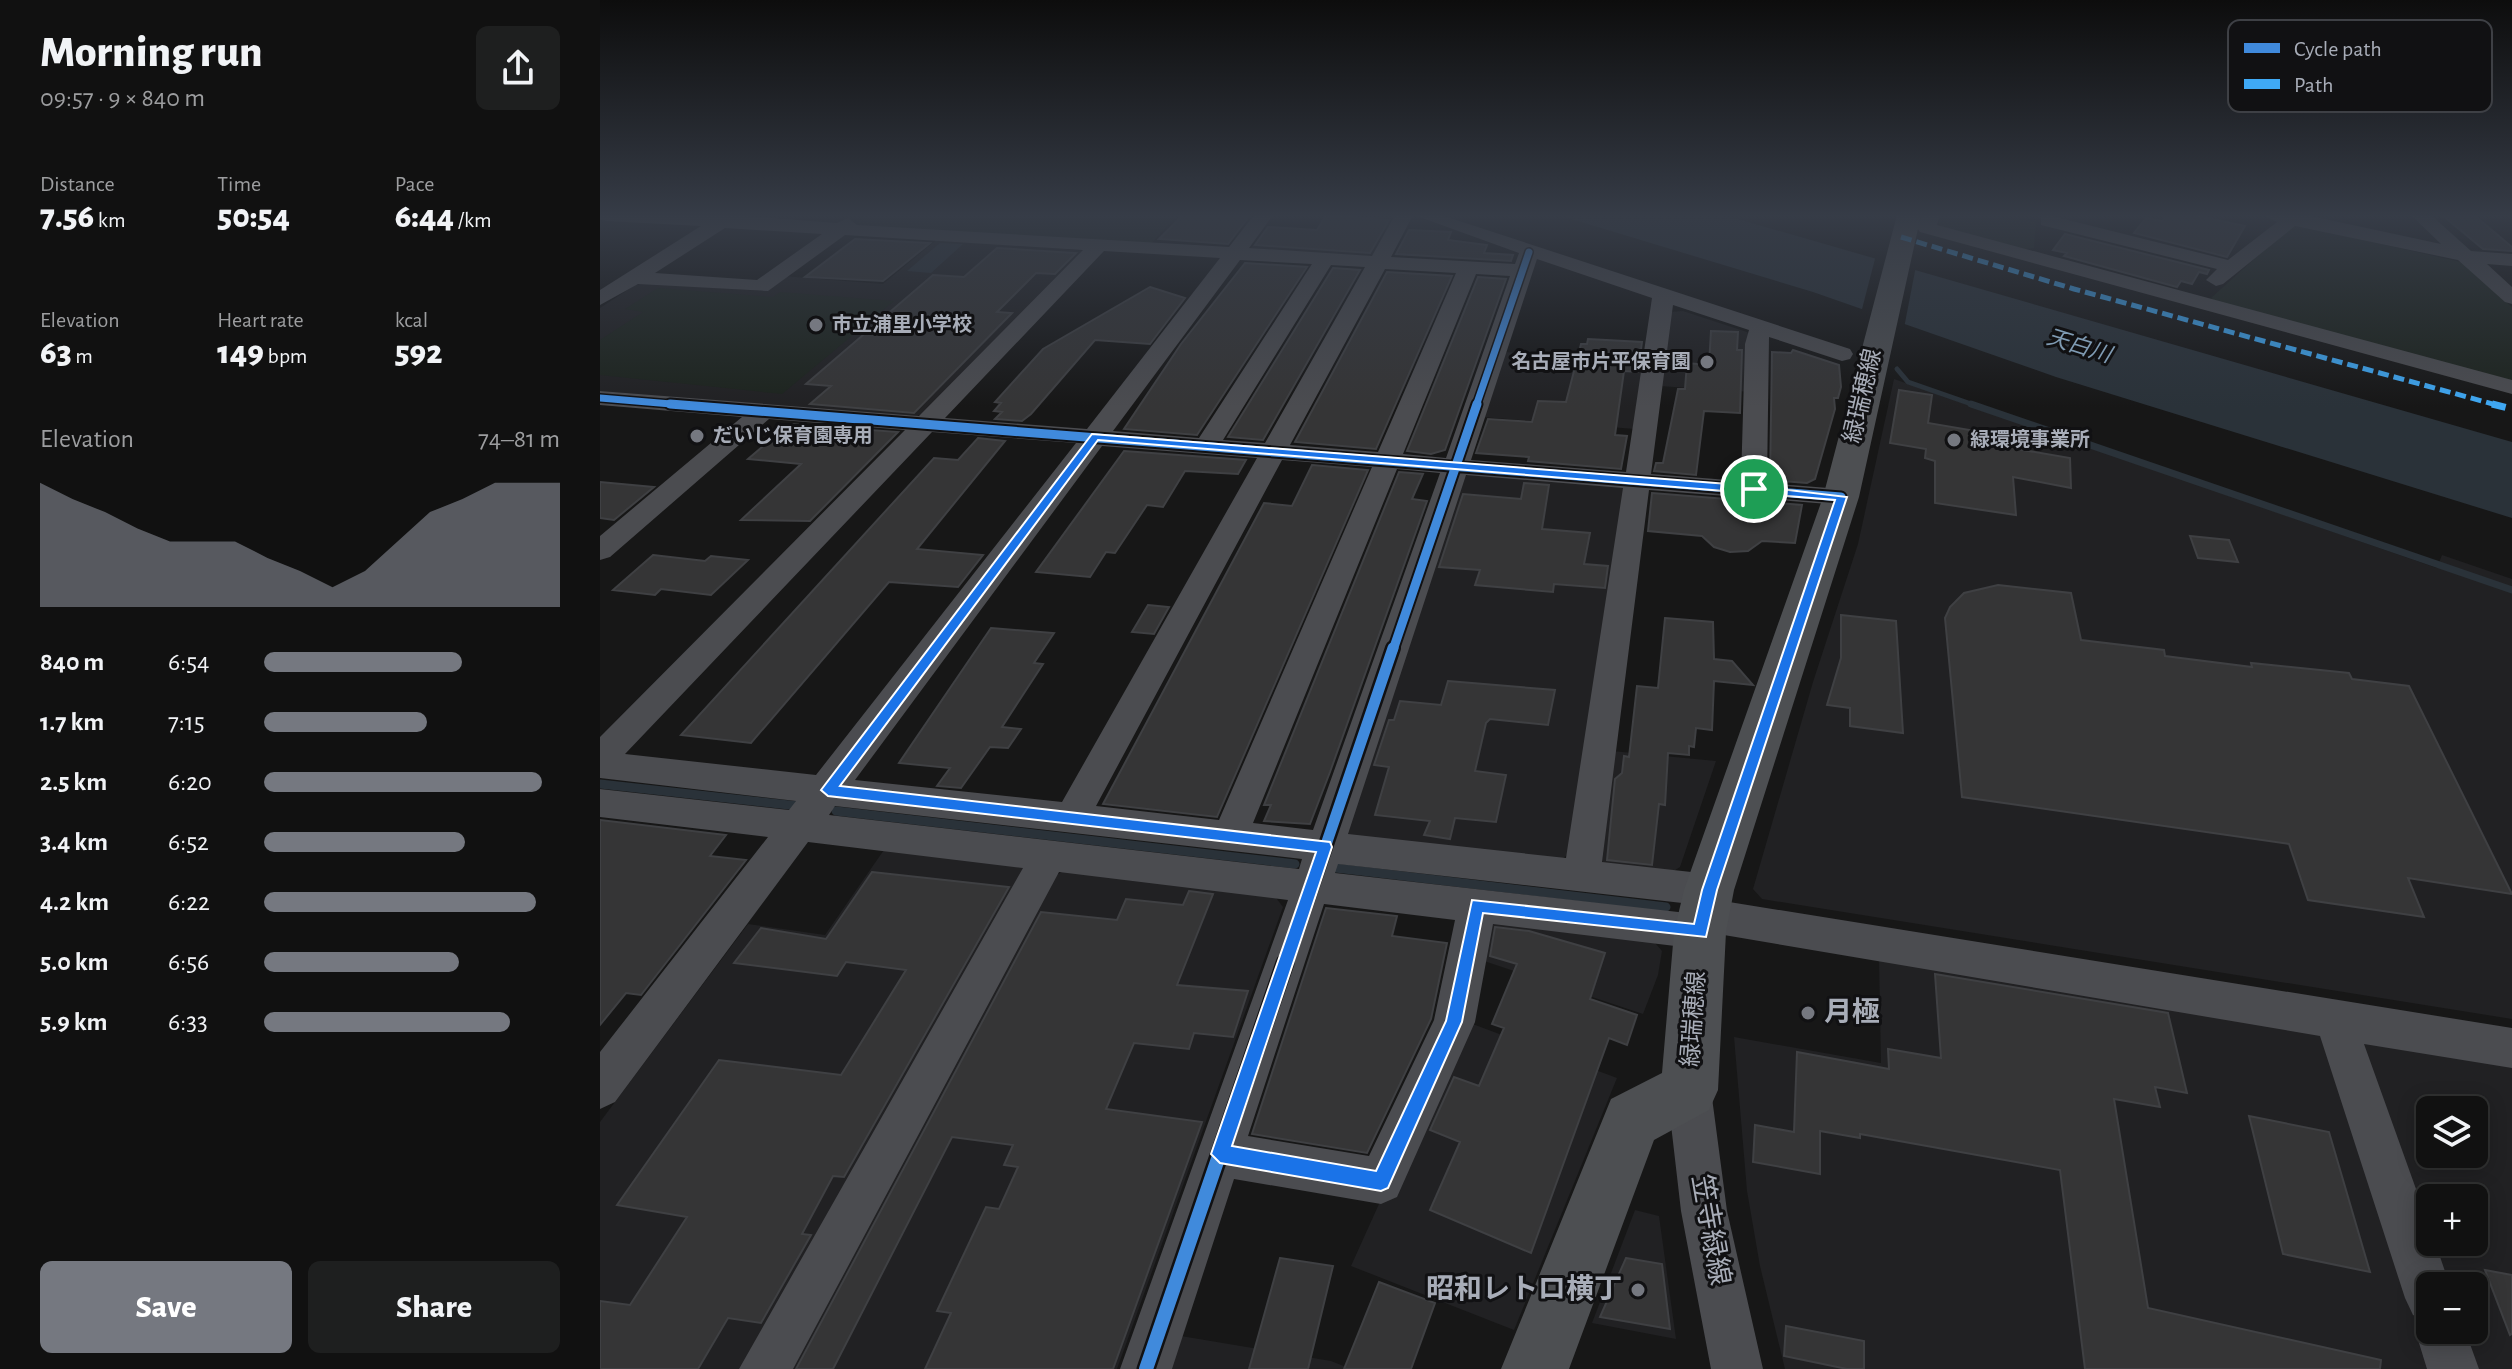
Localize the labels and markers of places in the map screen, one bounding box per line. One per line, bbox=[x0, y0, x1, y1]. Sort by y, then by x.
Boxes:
place label: 市立浦里小学校 bbox=[832, 313, 972, 335]
marker: 市立浦里小学校 bbox=[807, 316, 825, 334]
place label: 名古屋市片平保育園 bbox=[1511, 350, 1691, 372]
marker: 名古屋市片平保育園 bbox=[1698, 353, 1716, 371]
place label: だいじ保育園専用 bbox=[713, 425, 873, 446]
marker: だいじ保育園専用 bbox=[688, 427, 706, 445]
place label: 緑環境事業所 bbox=[1970, 429, 2090, 450]
marker: 緑環境事業所 bbox=[1945, 431, 1963, 449]
pin bbox=[1720, 455, 1788, 523]
place label: 月極 bbox=[1824, 997, 1880, 1027]
marker: 月極 bbox=[1799, 1004, 1817, 1022]
place label: 昭和レトロ横丁 bbox=[1426, 1274, 1622, 1304]
marker: 昭和レトロ横丁 bbox=[1629, 1281, 1647, 1299]

